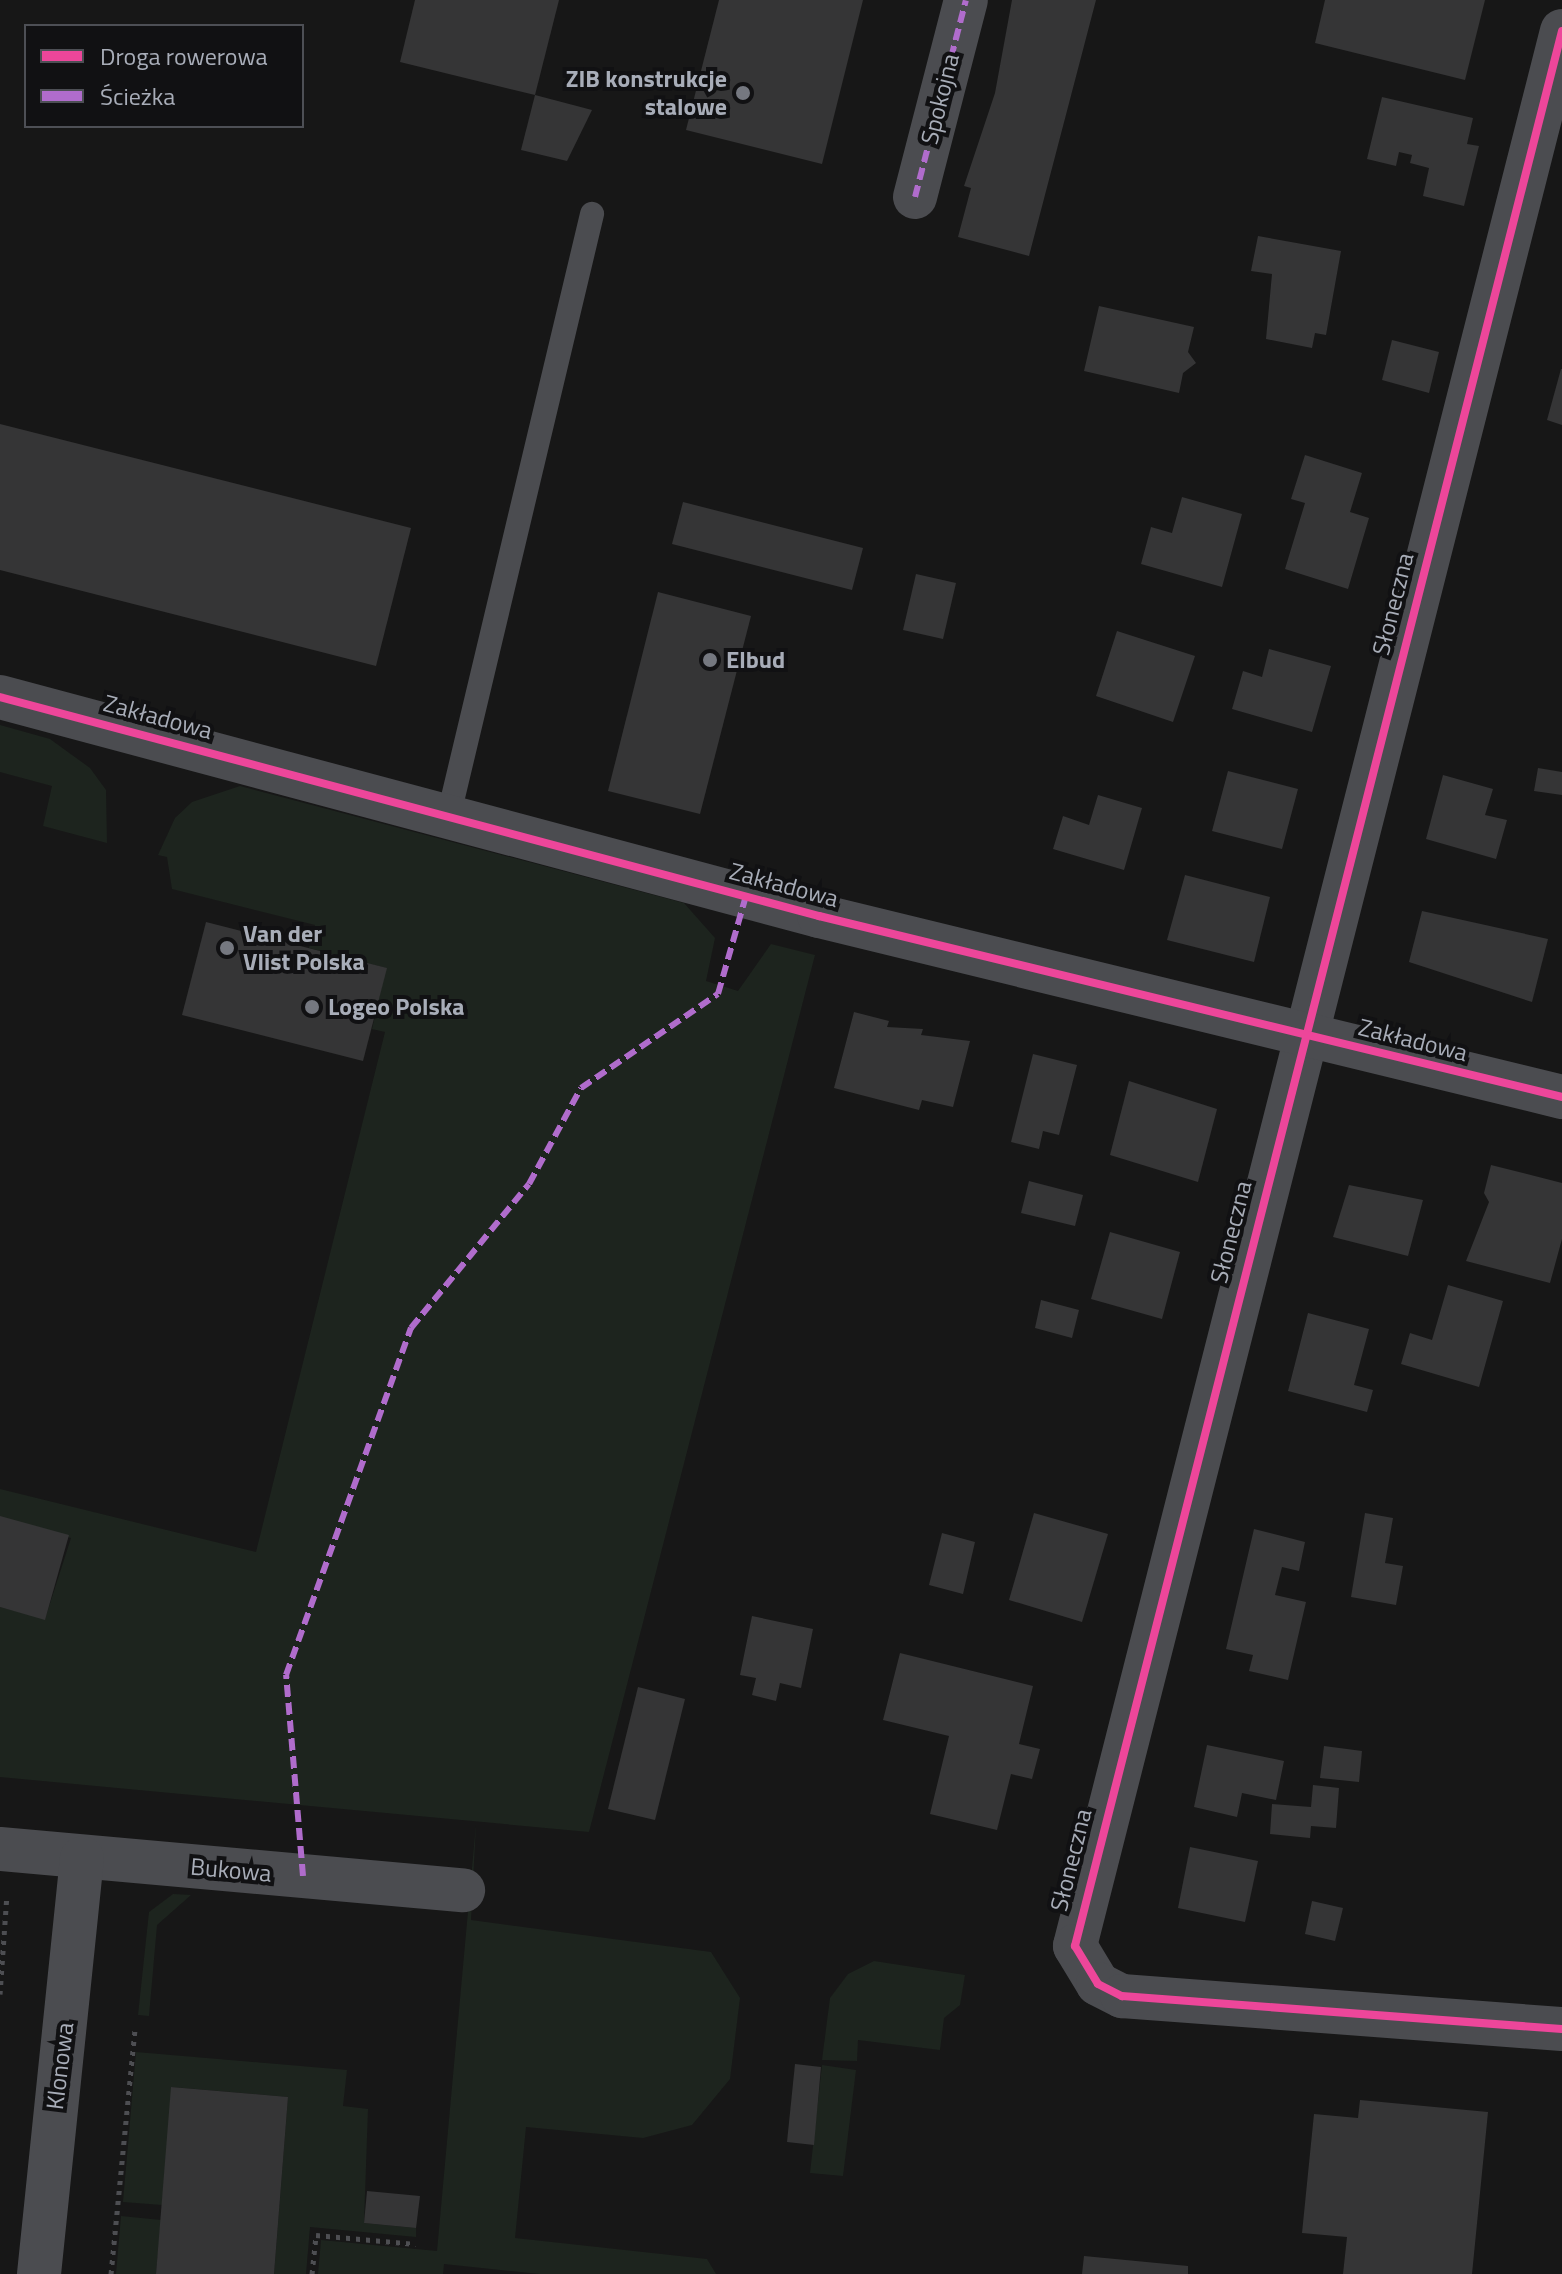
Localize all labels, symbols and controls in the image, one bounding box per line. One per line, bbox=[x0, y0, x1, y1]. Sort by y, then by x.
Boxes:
legend bbox=[24, 24, 304, 128]
text: Droga rowerowa bbox=[100, 38, 268, 74]
street label: Spokojna bbox=[915, 51, 965, 147]
place label: ZIB konstrukcje stalowe bbox=[566, 65, 727, 121]
text: Ścieżka bbox=[100, 78, 175, 114]
marker: ZIB konstrukcje stalowe bbox=[734, 84, 752, 102]
street label: Słoneczna bbox=[1366, 550, 1420, 658]
place label: Elbud bbox=[726, 646, 785, 674]
marker: Elbud bbox=[701, 651, 719, 669]
street label: Zakładowa bbox=[101, 689, 215, 745]
street label: Zakładowa bbox=[727, 857, 841, 913]
place label: Van der Vlist Polska bbox=[243, 920, 365, 976]
marker: Van der Vlist Polska bbox=[218, 939, 236, 957]
place label: Logeo Polska bbox=[328, 993, 465, 1021]
marker: Logeo Polska bbox=[303, 998, 321, 1016]
street label: Zakładowa bbox=[1356, 1013, 1470, 1067]
street label: Słoneczna bbox=[1204, 1178, 1258, 1286]
street label: Słoneczna bbox=[1044, 1806, 1098, 1914]
street label: Bukowa bbox=[189, 1852, 273, 1888]
street label: Klonowa bbox=[40, 2021, 80, 2111]

